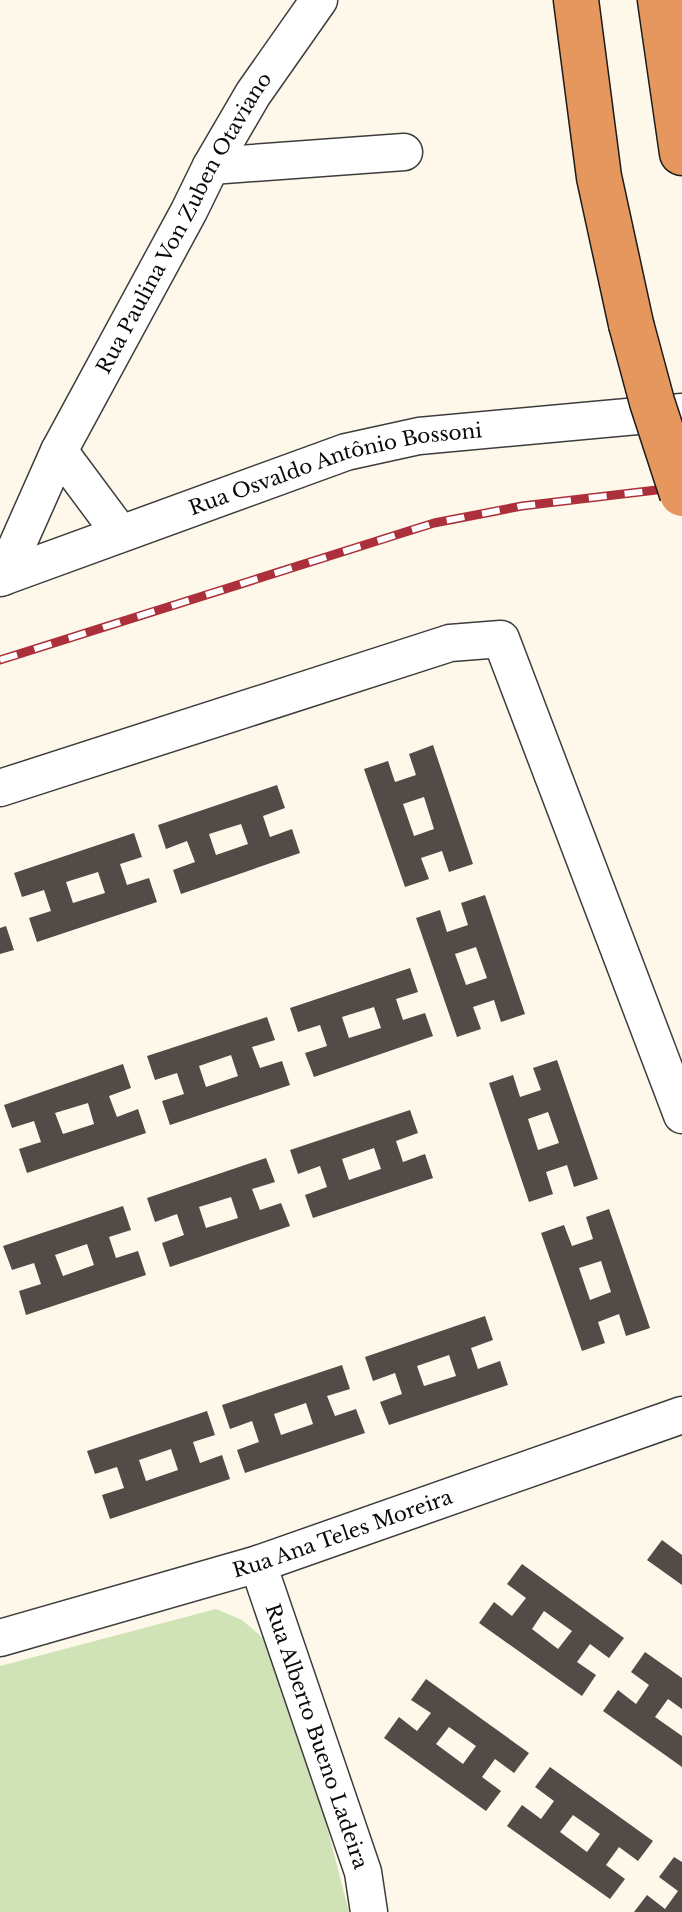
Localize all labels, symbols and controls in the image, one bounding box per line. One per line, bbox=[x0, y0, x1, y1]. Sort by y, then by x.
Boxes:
street label: Rua Paulina Von Zuben Otaviano bbox=[91, 68, 277, 378]
street label: Rua Osvaldo Antônio Bossoni bbox=[186, 418, 483, 520]
street label: Rua Ana Teles Moreira bbox=[230, 1484, 456, 1583]
street label: Rua Alberto Bueno Ladeira bbox=[260, 1601, 373, 1873]

